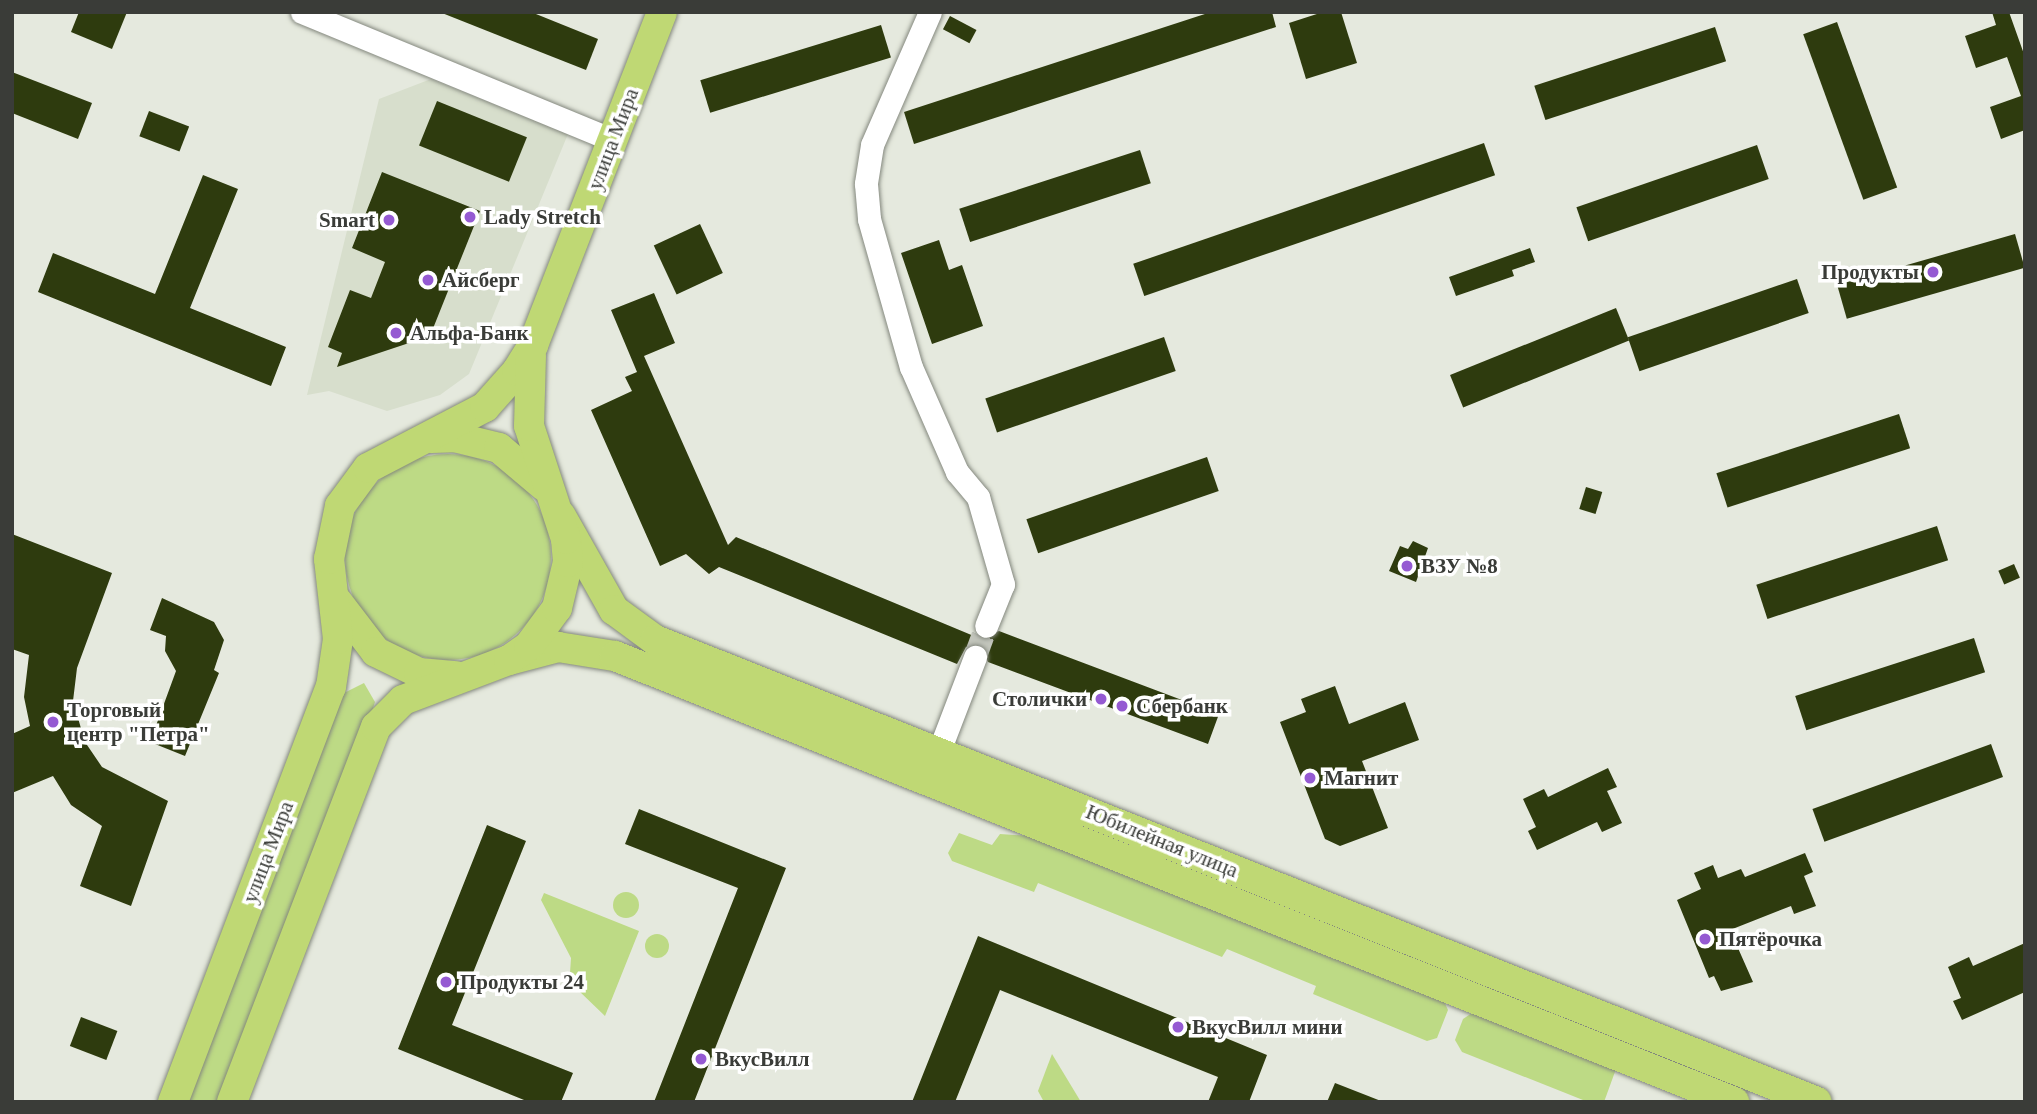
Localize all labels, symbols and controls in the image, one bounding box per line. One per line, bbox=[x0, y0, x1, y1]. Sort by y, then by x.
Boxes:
street label: улица Мира bbox=[582, 85, 644, 193]
place label: Lady Stretch bbox=[484, 204, 601, 230]
place label: Smart bbox=[319, 207, 375, 233]
marker: Lady Stretch bbox=[462, 209, 478, 225]
marker: Smart bbox=[381, 212, 397, 228]
place label: Продукты bbox=[1821, 259, 1919, 285]
marker: Продукты bbox=[1925, 264, 1941, 280]
place label: Айсберг bbox=[442, 267, 520, 293]
marker: Айсберг bbox=[420, 272, 436, 288]
place label: Альфа-Банк bbox=[410, 320, 529, 346]
marker: Альфа-Банк bbox=[388, 325, 404, 341]
place label: ВЗУ №8 bbox=[1421, 553, 1498, 579]
marker: ВЗУ №8 bbox=[1399, 558, 1415, 574]
place label: Столички bbox=[992, 686, 1087, 712]
marker: Столички bbox=[1093, 691, 1109, 707]
place label: Сбербанк bbox=[1136, 693, 1228, 719]
place label: Торговый центр "Петра" bbox=[67, 697, 210, 747]
marker: Сбербанк bbox=[1114, 698, 1130, 714]
marker: Торговый центр "Петра" bbox=[45, 714, 61, 730]
place label: Магнит bbox=[1324, 765, 1398, 791]
marker: Магнит bbox=[1302, 770, 1318, 786]
street label: улица Мира bbox=[237, 798, 299, 906]
street label: Юбилейная улица bbox=[1082, 799, 1242, 883]
place label: Пятёрочка bbox=[1719, 926, 1822, 952]
marker: Пятёрочка bbox=[1697, 931, 1713, 947]
place label: Продукты 24 bbox=[460, 969, 584, 995]
marker: Продукты 24 bbox=[438, 974, 454, 990]
place label: ВкусВилл мини bbox=[1192, 1014, 1343, 1040]
marker: ВкусВилл мини bbox=[1170, 1019, 1186, 1035]
place label: ВкусВилл bbox=[715, 1046, 810, 1072]
marker: ВкусВилл bbox=[693, 1051, 709, 1067]

